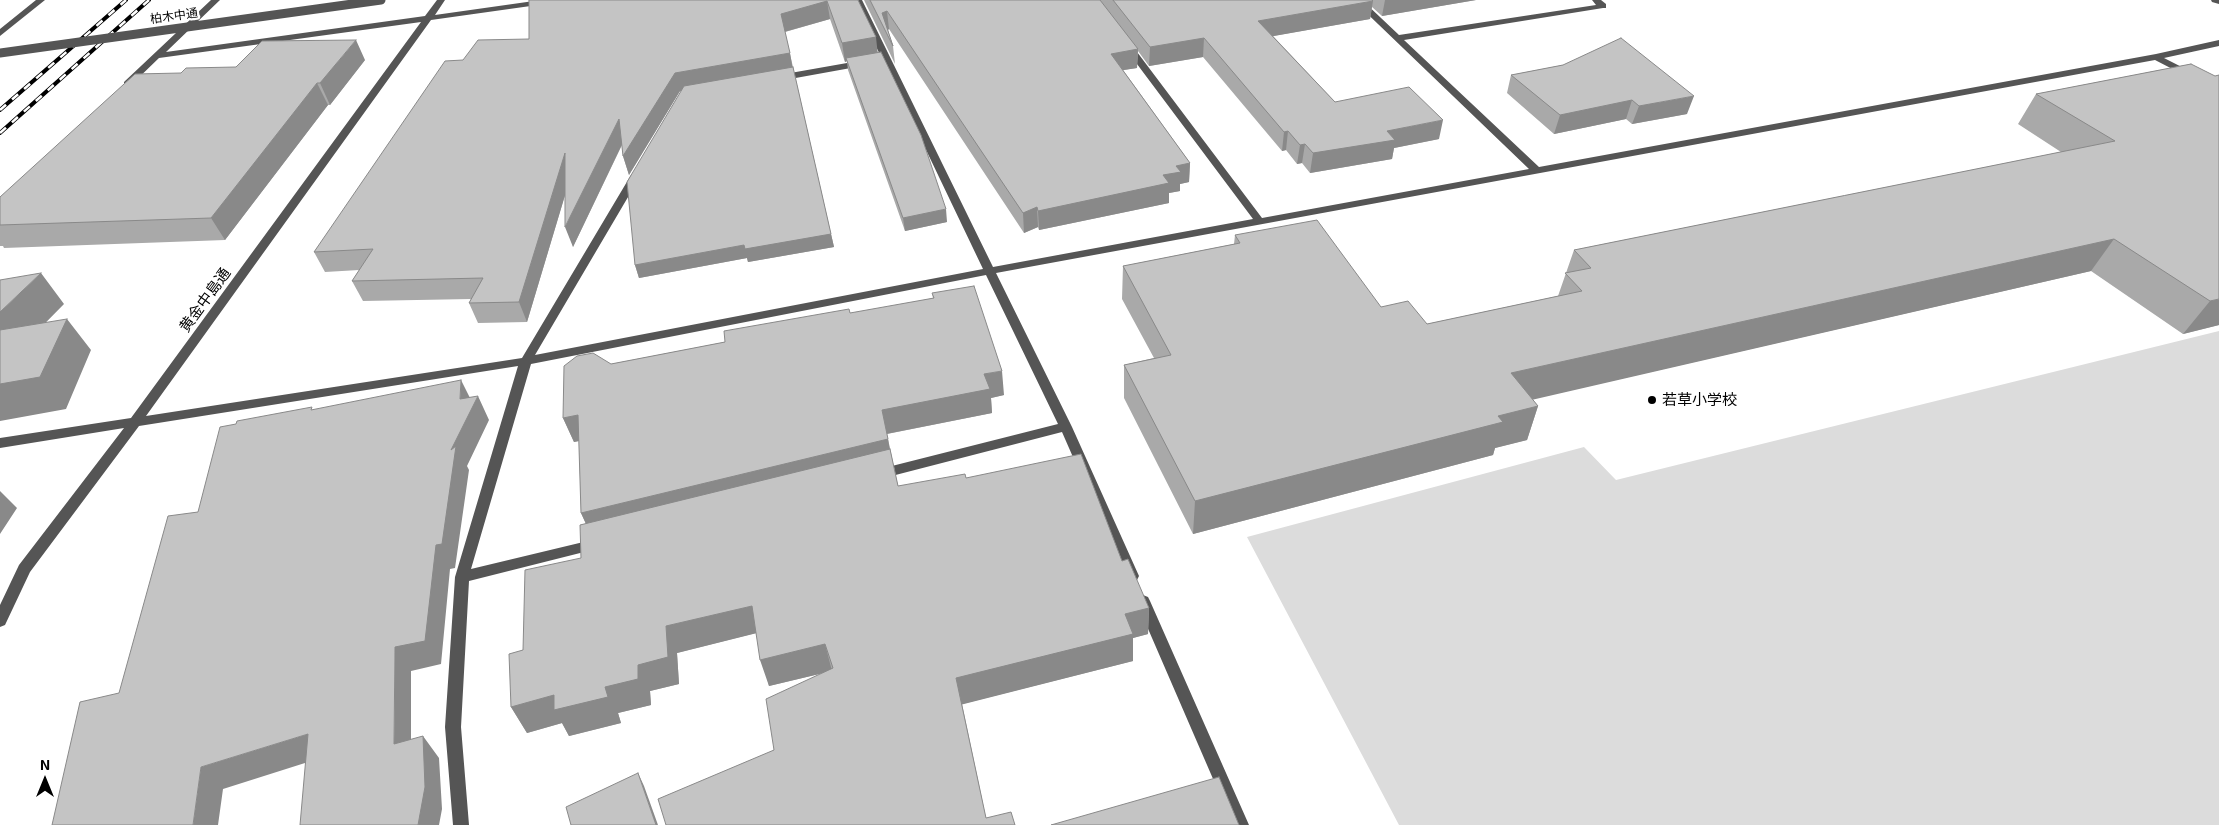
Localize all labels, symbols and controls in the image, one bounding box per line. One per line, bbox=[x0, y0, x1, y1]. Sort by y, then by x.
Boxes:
street label: 柏木中通 bbox=[149, 6, 199, 26]
street label: 黄金中島通 bbox=[176, 264, 234, 336]
place label: 若草小学校 bbox=[1662, 391, 1737, 409]
marker: 若草小学校 bbox=[1646, 394, 1658, 406]
north arrow bbox=[20, 755, 70, 805]
text: N bbox=[40, 756, 50, 773]

